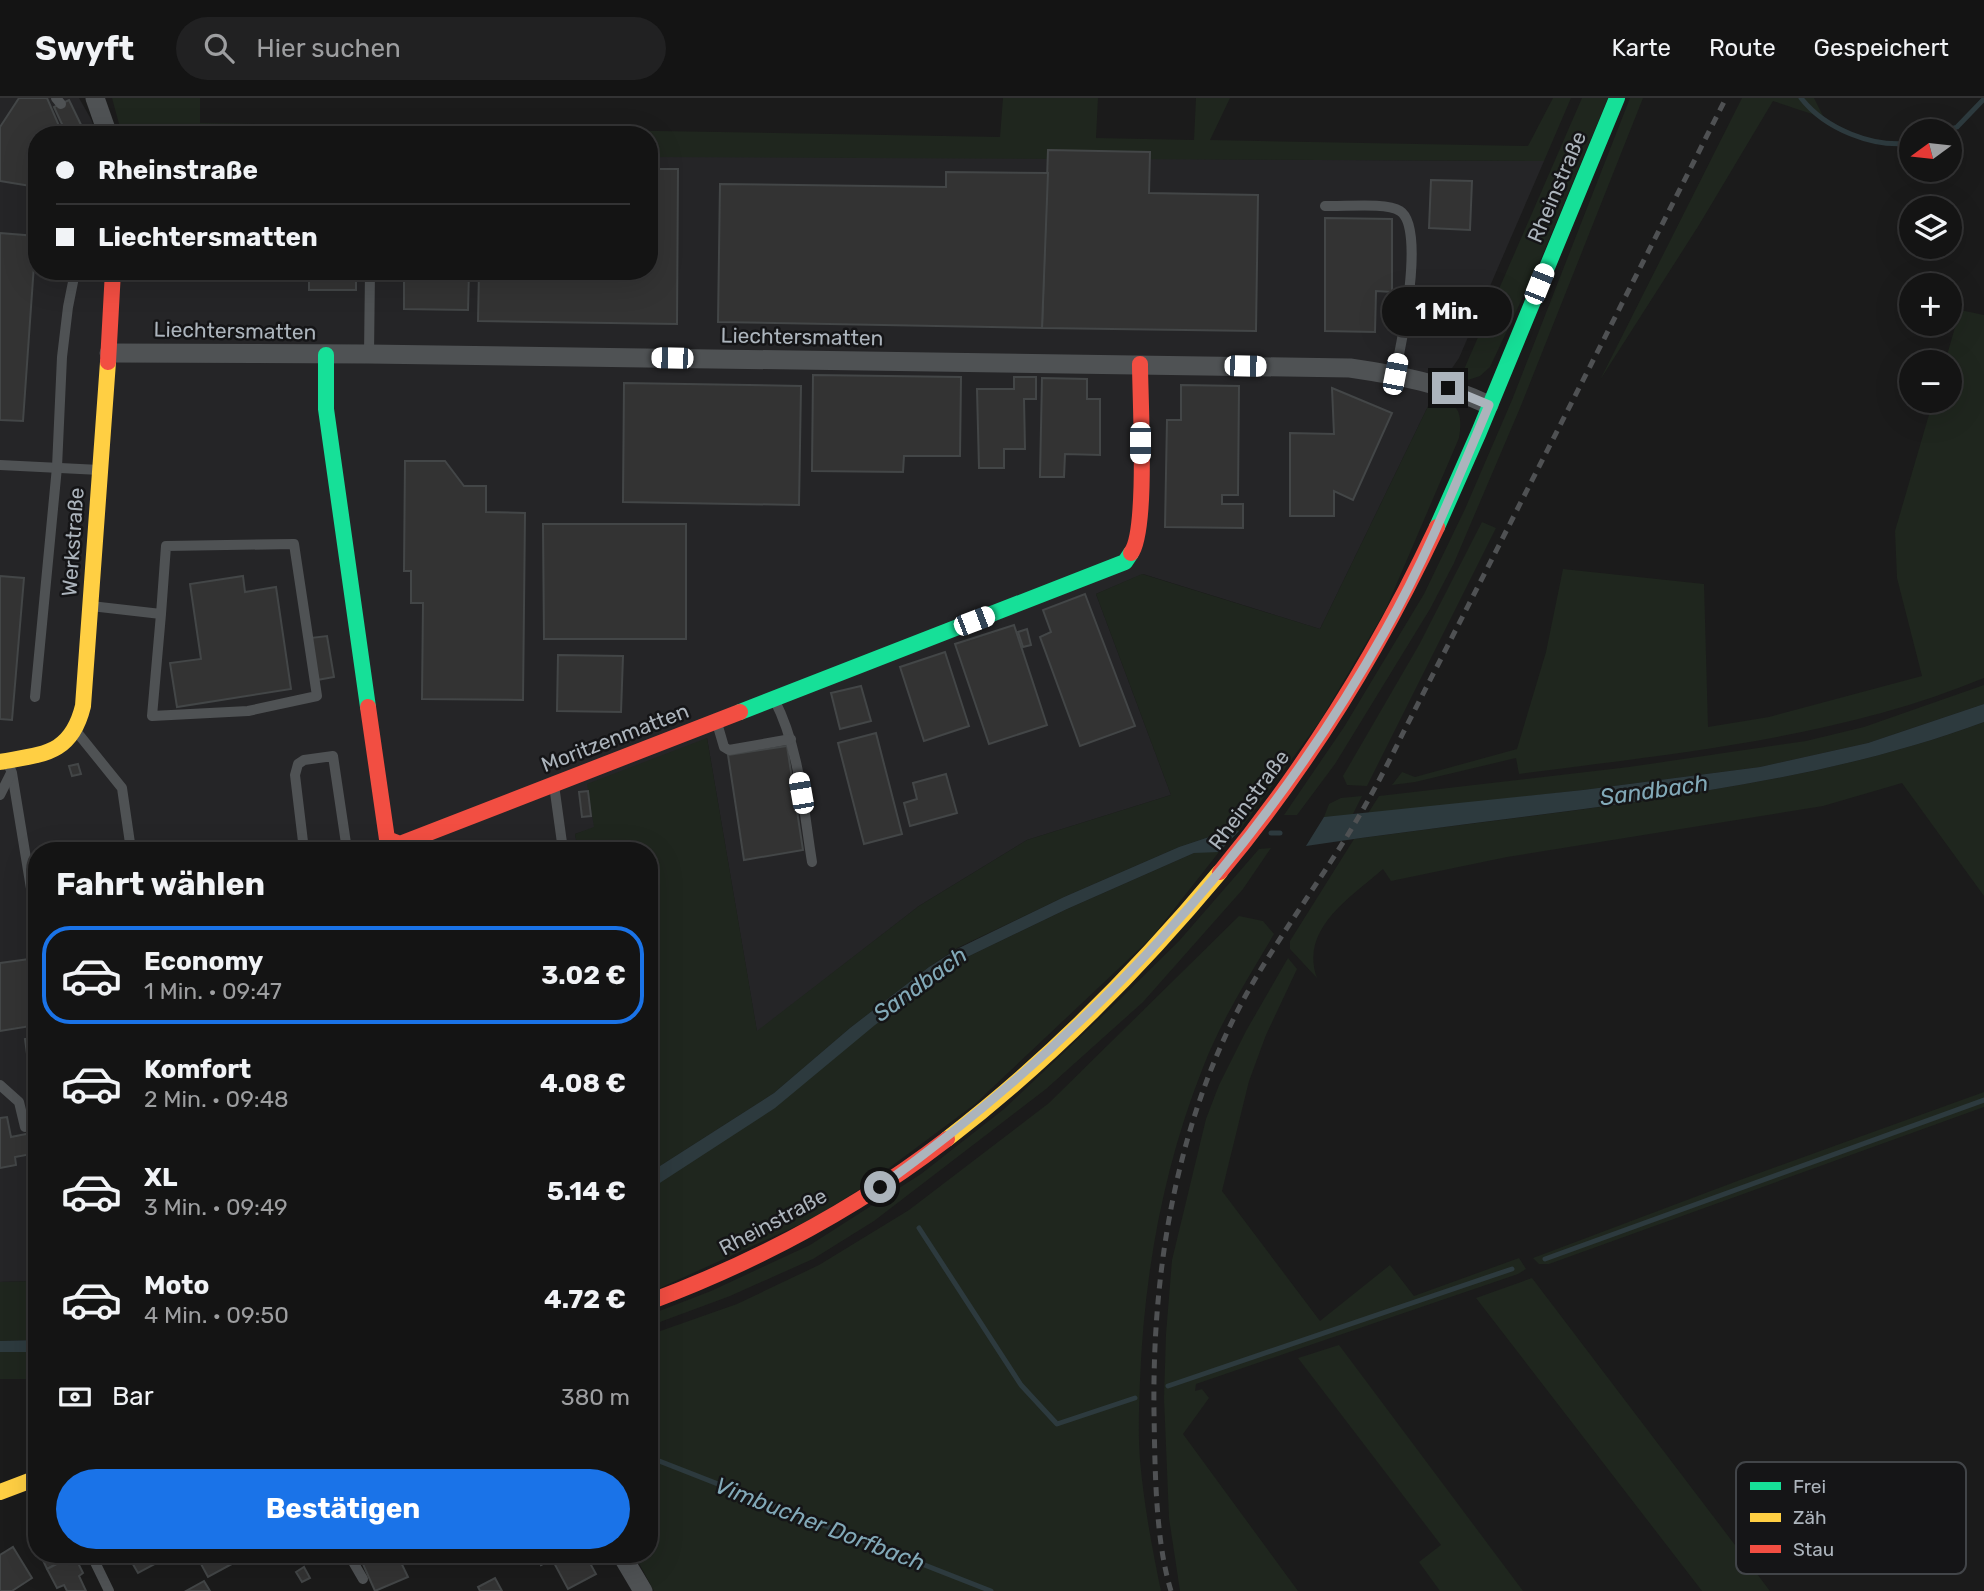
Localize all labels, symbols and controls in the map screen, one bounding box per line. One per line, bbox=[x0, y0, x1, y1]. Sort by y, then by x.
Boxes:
search box bbox=[176, 17, 666, 80]
text: Swyft bbox=[35, 29, 134, 68]
icon: search bbox=[200, 29, 238, 67]
text: Hier suchen bbox=[256, 33, 401, 64]
text: Karte bbox=[1612, 34, 1671, 62]
text: Route bbox=[1709, 34, 1776, 62]
text: Gespeichert bbox=[1814, 34, 1949, 62]
north arrow bbox=[1899, 119, 1962, 182]
map controls bbox=[1899, 119, 1962, 413]
street label: Rheinstraße bbox=[1522, 127, 1591, 246]
text: Rheinstraße bbox=[98, 155, 258, 186]
button: layers bbox=[1899, 196, 1962, 259]
text: Liechtersmatten bbox=[98, 222, 318, 253]
car bbox=[1522, 261, 1557, 307]
button: + bbox=[1899, 273, 1962, 336]
callout: 1 Min. bbox=[1383, 286, 1513, 336]
text: 1 Min. bbox=[1415, 297, 1479, 325]
street label: Liechtersmatten bbox=[153, 317, 317, 344]
street label: Liechtersmatten bbox=[720, 323, 884, 350]
car bbox=[651, 347, 694, 369]
button: − bbox=[1899, 350, 1962, 413]
car bbox=[1381, 351, 1410, 397]
car bbox=[1224, 355, 1267, 377]
route end bbox=[1432, 372, 1464, 404]
car bbox=[1130, 422, 1151, 464]
street label: Werkstraße bbox=[56, 487, 89, 597]
car bbox=[951, 604, 998, 638]
street label: Moritzenmatten bbox=[537, 698, 692, 777]
street label: Rheinstraße bbox=[1203, 745, 1294, 855]
water label: Sandbach bbox=[1598, 769, 1710, 811]
car bbox=[788, 770, 815, 816]
text: Fahrt wählen bbox=[56, 865, 265, 903]
water label: Sandbach bbox=[868, 941, 972, 1027]
icon: car bbox=[60, 944, 123, 1007]
text: Economy bbox=[144, 946, 263, 977]
text: 3.02 € bbox=[541, 960, 626, 991]
text: 1 Min. · 09:47 bbox=[144, 977, 282, 1005]
icon: car bbox=[60, 1052, 123, 1115]
text: Komfort bbox=[144, 1054, 251, 1085]
text: 4.08 € bbox=[540, 1068, 626, 1099]
text: 2 Min. · 09:48 bbox=[144, 1085, 289, 1113]
icon: car bbox=[60, 1160, 123, 1223]
text: XL bbox=[144, 1162, 177, 1193]
route start bbox=[864, 1171, 896, 1203]
text: 5.14 € bbox=[547, 1176, 626, 1207]
street label: Rheinstraße bbox=[715, 1183, 831, 1260]
text: 3 Min. · 09:49 bbox=[144, 1193, 288, 1221]
icon: car bbox=[60, 1268, 123, 1331]
text: Moto bbox=[144, 1270, 209, 1301]
text: 4.72 € bbox=[544, 1284, 626, 1315]
text: 4 Min. · 09:50 bbox=[144, 1301, 289, 1329]
icon: cash bbox=[56, 1378, 94, 1416]
text: Bar bbox=[112, 1381, 154, 1412]
text: 380 m bbox=[561, 1383, 630, 1411]
legend bbox=[1736, 1462, 1966, 1574]
button: Bestätigen bbox=[56, 1469, 630, 1549]
water label: Vimbucher Dorfbach bbox=[711, 1471, 929, 1577]
text: Frei bbox=[1793, 1475, 1826, 1498]
text: Zäh bbox=[1793, 1506, 1826, 1529]
text: Stau bbox=[1793, 1538, 1834, 1561]

